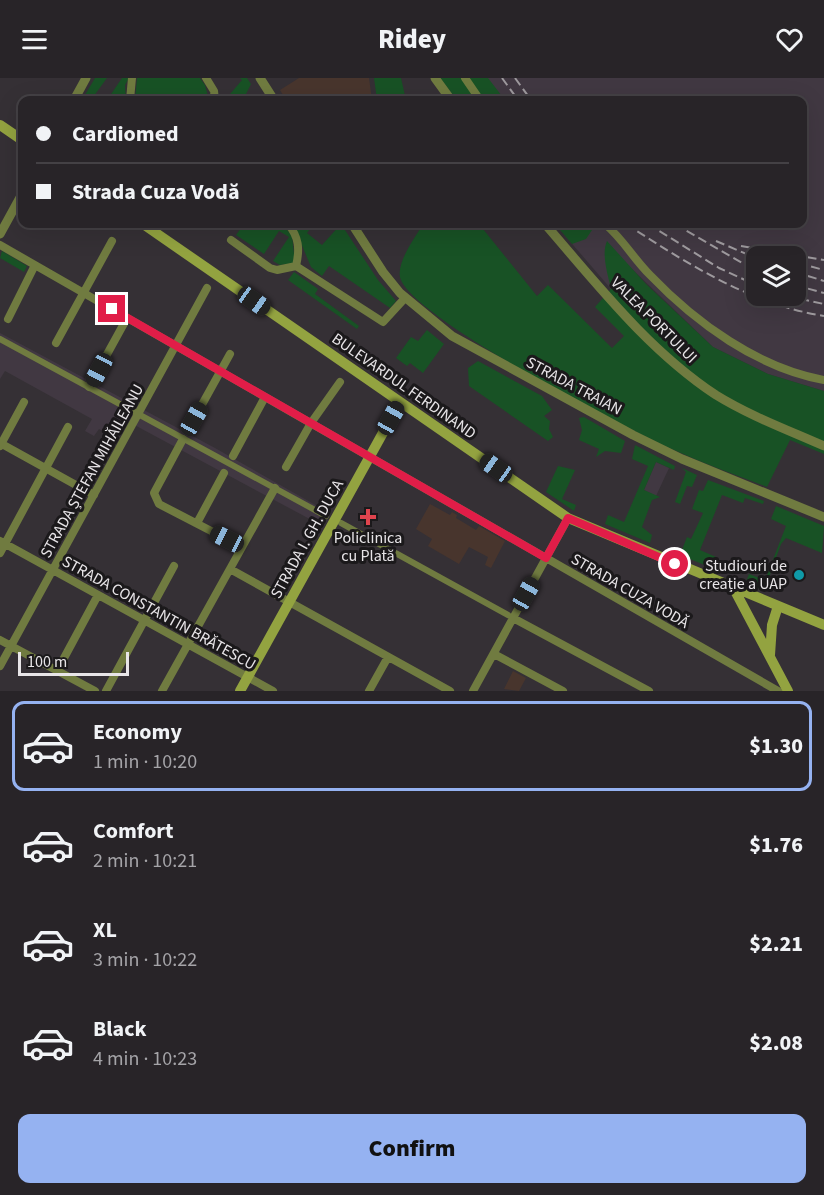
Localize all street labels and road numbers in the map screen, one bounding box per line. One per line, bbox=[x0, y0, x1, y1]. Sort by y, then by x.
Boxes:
street label: VALEA PORTULUI bbox=[606, 272, 702, 368]
street label: BULEVARDUL FERDINAND bbox=[327, 328, 481, 444]
street label: STRADA TRAIAN bbox=[522, 351, 626, 421]
street label: STRADA ȘTEFAN MIHĂILEANU bbox=[35, 380, 149, 562]
street label: STRADA I. GH. DUCA bbox=[265, 475, 349, 602]
street label: STRADA CUZA VODĂ bbox=[567, 548, 693, 634]
street label: STRADA CONSTANTIN BRĂTESCU bbox=[58, 550, 260, 676]

